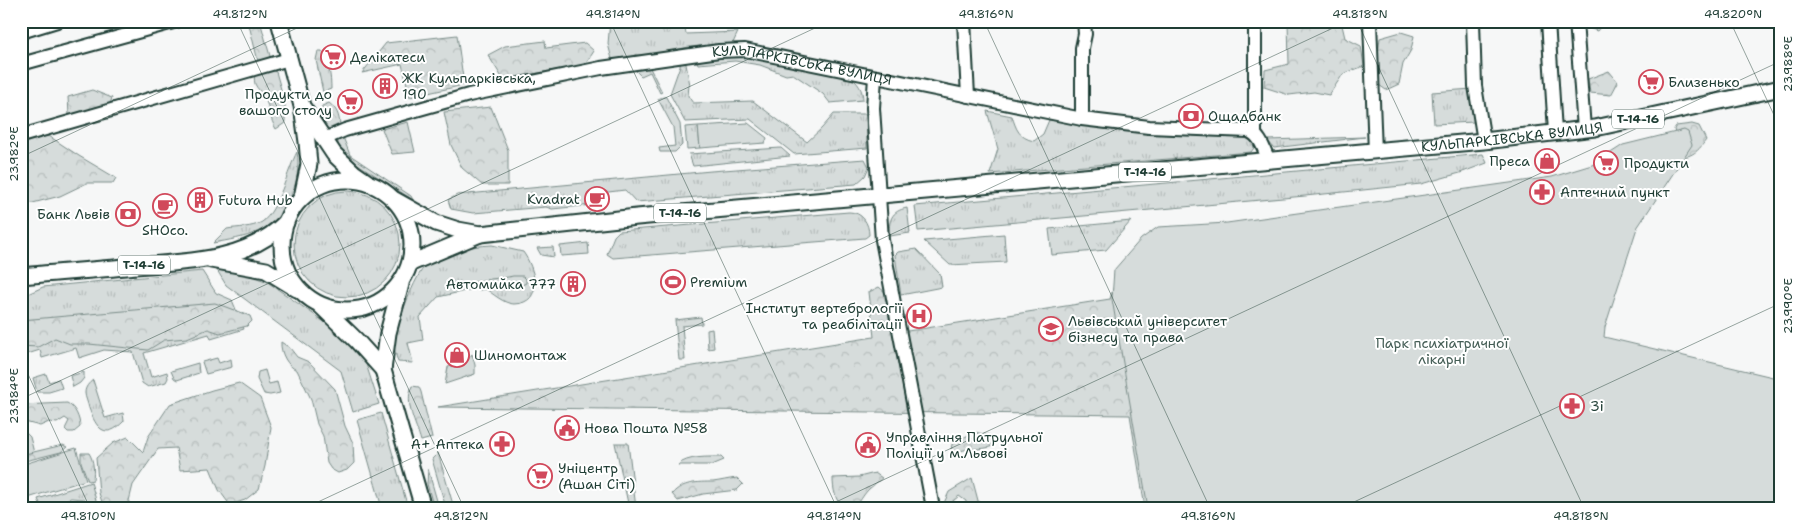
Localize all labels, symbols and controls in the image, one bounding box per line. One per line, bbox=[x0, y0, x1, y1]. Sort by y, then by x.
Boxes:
text: 49.812°N bbox=[213, 6, 267, 22]
text: 49.814°N bbox=[586, 6, 640, 22]
text: 49.816°N bbox=[958, 6, 1014, 22]
text: 49.818°N bbox=[1332, 6, 1388, 22]
text: 49.820°N bbox=[1704, 6, 1762, 22]
text: 23.988°E bbox=[1780, 36, 1796, 92]
street label: КУЛЬПАРКІВСЬКА ВУЛИЦЯ bbox=[711, 41, 894, 89]
supermarket icon: Делікатеси bbox=[320, 44, 346, 70]
place label: Делікатеси bbox=[350, 48, 425, 66]
place label: ЖК Кульпарківська, 190 bbox=[402, 69, 536, 103]
supermarket icon: Близенько bbox=[1638, 69, 1664, 95]
building icon: ЖК Кульпарківська, 190 bbox=[372, 73, 398, 99]
place label: Близенько bbox=[1668, 73, 1740, 91]
place label: Продукти до вашого столу bbox=[239, 85, 332, 119]
supermarket icon: Продукти до вашого столу bbox=[337, 89, 363, 115]
bank icon: Ощадбанк bbox=[1178, 103, 1204, 129]
place label: Ощадбанк bbox=[1208, 107, 1282, 125]
road number: Т-14-16 bbox=[1612, 110, 1664, 128]
street label: КУЛЬПАРКІВСЬКА ВУЛИЦЯ bbox=[1420, 118, 1605, 156]
text: 23.982°E bbox=[6, 126, 22, 182]
shop icon: Преса bbox=[1534, 148, 1560, 174]
supermarket icon: Продукти bbox=[1593, 150, 1619, 176]
place label: Преса bbox=[1489, 152, 1530, 170]
place label: Продукти bbox=[1624, 154, 1689, 172]
road number: Т-14-16 bbox=[1119, 162, 1171, 182]
pharmacy icon: Аптечний пункт bbox=[1529, 179, 1555, 205]
place label: Аптечний пункт bbox=[1560, 183, 1670, 201]
cafe icon: Kvadrat bbox=[584, 186, 610, 212]
building icon: Futura Hub bbox=[187, 187, 213, 213]
place label: Kvadrat bbox=[527, 190, 580, 208]
place label: Futura Hub bbox=[218, 191, 293, 209]
cafe icon: SHOco. bbox=[152, 193, 178, 219]
bank icon: Банк Львів bbox=[115, 201, 141, 227]
road number: Т-14-16 bbox=[654, 204, 706, 222]
place label: Банк Львів bbox=[37, 205, 110, 223]
place label: SHOco. bbox=[142, 221, 188, 239]
road number: Т-14-16 bbox=[118, 256, 170, 274]
sports icon: Premium bbox=[660, 269, 686, 295]
building icon: Автомийка 777 bbox=[560, 271, 586, 297]
place label: Premium bbox=[690, 273, 747, 291]
place label: Автомийка 777 bbox=[446, 275, 556, 293]
text: 23.990°E bbox=[1780, 278, 1796, 334]
place label: Інститут вертебрології та реабілітації bbox=[746, 299, 903, 333]
hospital icon: Інститут вертебрології та реабілітації bbox=[906, 303, 932, 329]
place label: Львівський університет бізнесу та права bbox=[1068, 312, 1228, 346]
school or university icon: Львівський університет бізнесу та права bbox=[1038, 316, 1064, 342]
park label: Парк психіатричної лікарні bbox=[1376, 334, 1509, 368]
shop icon: Шиномонтаж bbox=[444, 342, 470, 368]
place label: Шиномонтаж bbox=[474, 346, 567, 364]
text: 23.984°E bbox=[6, 368, 22, 424]
pharmacy icon: 3і bbox=[1559, 393, 1585, 419]
place label: 3і bbox=[1590, 397, 1604, 415]
public building icon: Нова Пошта №58 bbox=[554, 415, 580, 441]
place label: Нова Пошта №58 bbox=[584, 419, 708, 437]
place label: Управління Патрульної Поліції у м.Львові bbox=[886, 428, 1044, 462]
pharmacy icon: А+ Аптека bbox=[489, 431, 515, 457]
public building icon: Управління Патрульної Поліції у м.Львові bbox=[855, 432, 881, 458]
place label: А+ Аптека bbox=[411, 435, 484, 453]
place label: Уніцентр (Ашан Сіті) bbox=[558, 459, 635, 493]
supermarket icon: Уніцентр (Ашан Сіті) bbox=[527, 463, 553, 489]
text: 49.810°N bbox=[60, 508, 116, 524]
text: 49.812°N bbox=[434, 508, 488, 524]
text: 49.814°N bbox=[807, 508, 861, 524]
text: 49.816°N bbox=[1180, 508, 1236, 524]
text: 49.818°N bbox=[1553, 508, 1609, 524]

